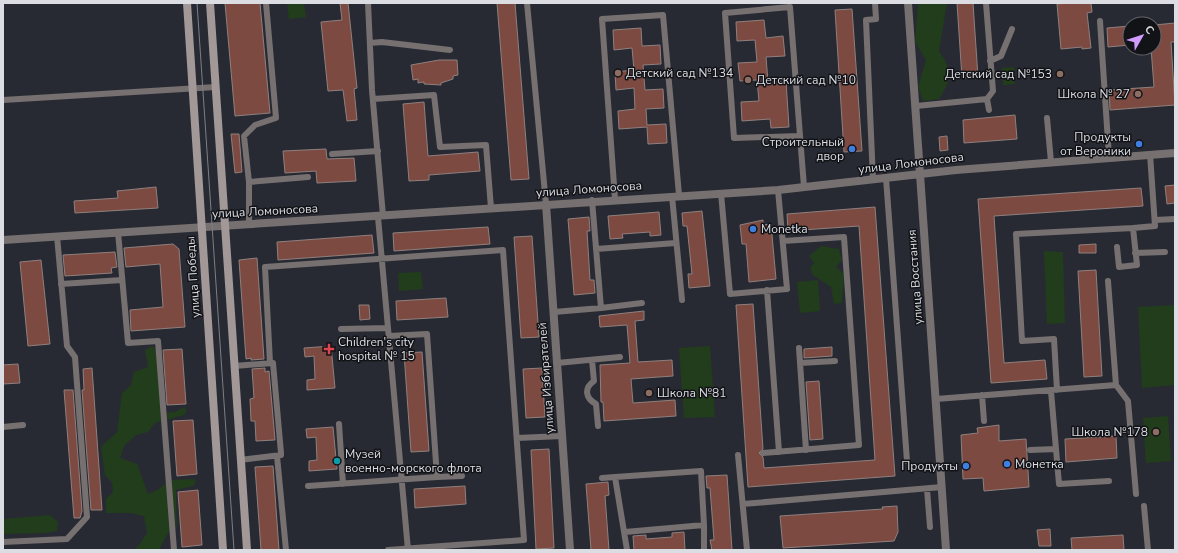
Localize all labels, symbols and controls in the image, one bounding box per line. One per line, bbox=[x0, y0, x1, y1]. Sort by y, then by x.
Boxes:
north arrow bbox=[1122, 16, 1162, 56]
text: С bbox=[1141, 22, 1158, 38]
place label: Детский сад №134 bbox=[626, 65, 733, 81]
place label: Детский сад №153 bbox=[945, 66, 1052, 82]
marker: Детский сад №134 bbox=[613, 68, 623, 78]
marker: Детский сад №153 bbox=[1055, 69, 1065, 79]
place label: Детский сад №10 bbox=[756, 72, 856, 88]
marker: Детский сад №10 bbox=[743, 75, 753, 85]
place label: Школа № 27 bbox=[1058, 86, 1130, 102]
marker: Школа № 27 bbox=[1133, 89, 1143, 99]
place label: Продукты от Вероники bbox=[1060, 129, 1131, 159]
place label: Строительный двор bbox=[762, 134, 844, 164]
marker: Продукты от Вероники bbox=[1134, 139, 1144, 149]
marker: Строительный двор bbox=[847, 144, 857, 154]
street label: улица Ломоносова bbox=[857, 149, 965, 177]
street label: улица Ломоносова bbox=[535, 177, 643, 201]
street label: улица Ломоносова bbox=[212, 200, 318, 222]
place label: Monetka bbox=[761, 221, 808, 237]
marker: Monetka bbox=[748, 224, 758, 234]
street label: улица Восстания bbox=[904, 229, 926, 325]
street label: улица Победы bbox=[182, 236, 204, 318]
street label: улица Избирателей bbox=[534, 322, 558, 434]
place label: Children's city hospital № 15 bbox=[338, 334, 415, 364]
marker: Children's city hospital № 15 bbox=[323, 343, 335, 355]
place label: Школа №81 bbox=[657, 385, 726, 401]
marker: Школа №81 bbox=[644, 388, 654, 398]
place label: Школа №178 bbox=[1071, 424, 1148, 440]
marker: Школа №178 bbox=[1151, 427, 1161, 437]
place label: Музей военно-морского флота bbox=[345, 446, 482, 476]
marker: Музей военно-морского флота bbox=[332, 456, 342, 466]
place label: Монетка bbox=[1015, 456, 1064, 472]
place label: Продукты bbox=[901, 458, 958, 474]
marker: Монетка bbox=[1002, 459, 1012, 469]
marker: Продукты bbox=[961, 461, 971, 471]

